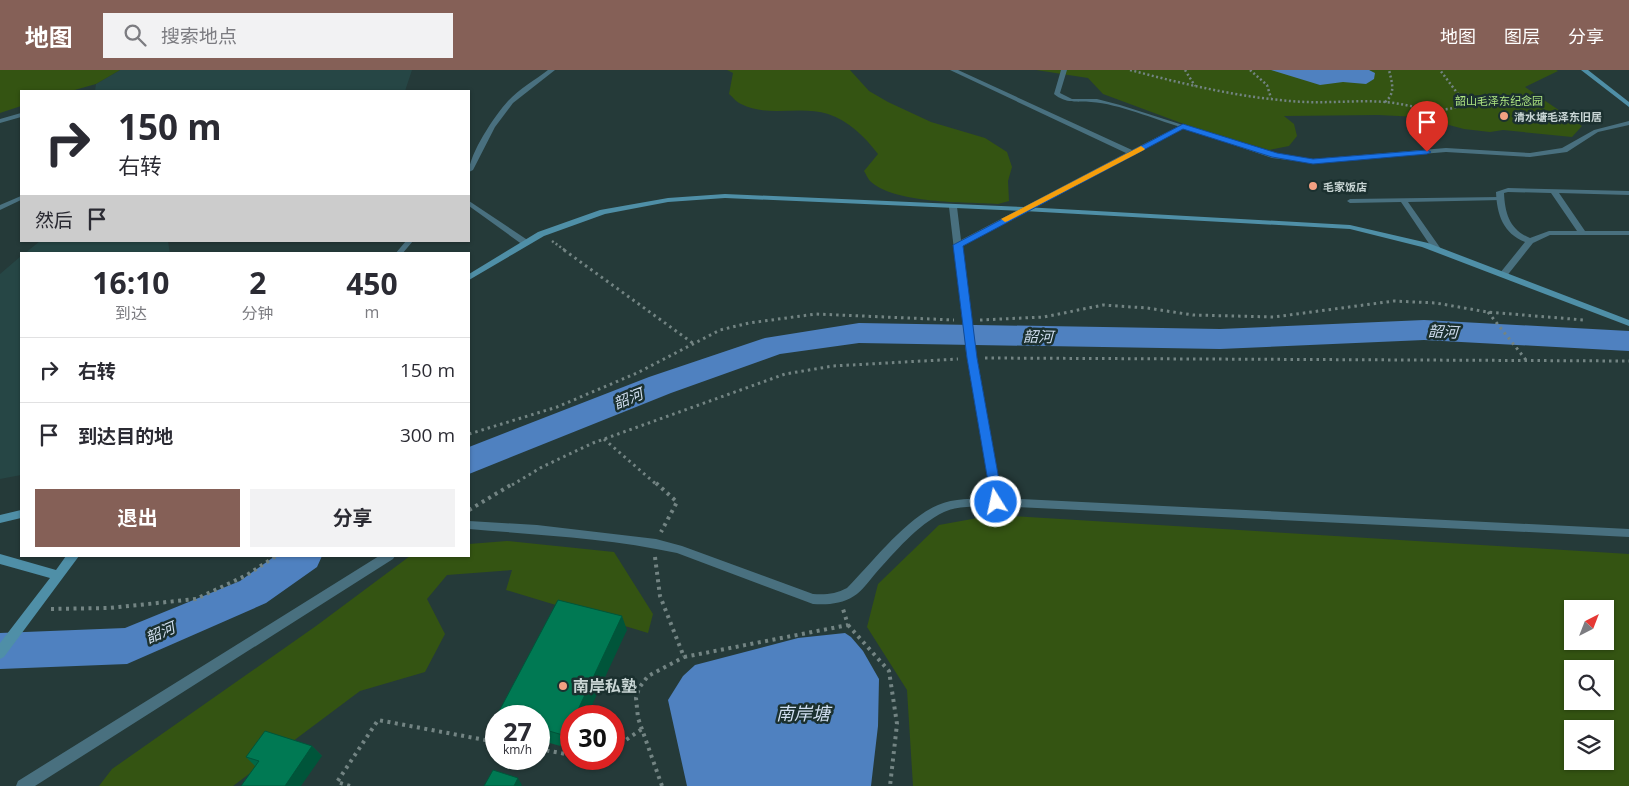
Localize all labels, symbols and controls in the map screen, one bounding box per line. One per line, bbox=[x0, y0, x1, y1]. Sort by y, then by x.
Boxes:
search box bbox=[103, 13, 453, 58]
text: 地图 bbox=[25, 20, 73, 53]
icon: search bbox=[121, 21, 149, 49]
text: 搜索地点 bbox=[161, 23, 237, 49]
text: 地图 bbox=[1440, 24, 1476, 48]
text: 图层 bbox=[1504, 24, 1540, 48]
text: 分享 bbox=[1568, 24, 1604, 48]
park label: 韶山毛泽东纪念园 bbox=[1455, 93, 1543, 108]
pin bbox=[1406, 101, 1448, 152]
text: 150 m bbox=[118, 103, 222, 150]
icon: arrive bbox=[1413, 108, 1441, 136]
place label: 清水塘毛泽东旧居 bbox=[1514, 109, 1602, 124]
icon: right bbox=[35, 110, 100, 175]
marker: 清水塘毛泽东旧居 bbox=[1498, 110, 1510, 122]
text: 右转 bbox=[118, 150, 162, 180]
place label: 毛家饭店 bbox=[1323, 179, 1367, 194]
marker: 毛家饭店 bbox=[1307, 180, 1319, 192]
icon: arrive bbox=[83, 205, 111, 233]
text: 然后 bbox=[35, 207, 73, 233]
text: 16:10 bbox=[92, 262, 170, 303]
text: 2 bbox=[249, 262, 266, 303]
text: 450 bbox=[346, 263, 398, 304]
text: m bbox=[365, 301, 379, 323]
text: 到达 bbox=[115, 302, 147, 324]
text: 分钟 bbox=[242, 302, 274, 324]
water label: 韶河 bbox=[1427, 320, 1461, 342]
water label: 韶河 bbox=[1023, 326, 1056, 346]
icon: right bbox=[35, 356, 63, 384]
text: 150 m bbox=[400, 357, 455, 383]
text: 右转 bbox=[78, 358, 116, 384]
water label: 韶河 bbox=[610, 382, 648, 413]
icon: arrive bbox=[35, 421, 63, 449]
text: 300 m bbox=[400, 422, 455, 448]
text: 到达目的地 bbox=[78, 423, 173, 449]
position arrow bbox=[969, 475, 1021, 527]
button: 退出 bbox=[35, 489, 240, 547]
button: 分享 bbox=[250, 489, 455, 547]
north arrow bbox=[1564, 600, 1614, 650]
map controls bbox=[1564, 600, 1614, 770]
water label: 韶河 bbox=[142, 616, 180, 647]
button: search bbox=[1564, 660, 1614, 710]
place label: 南岸私塾 bbox=[573, 675, 637, 697]
marker: 南岸私塾 bbox=[557, 680, 569, 692]
water label: 南岸塘 bbox=[776, 701, 833, 725]
speed limit sign: 30 bbox=[560, 705, 625, 770]
text: 27 bbox=[503, 714, 532, 748]
button: layers bbox=[1564, 720, 1614, 770]
text: km/h bbox=[503, 741, 532, 758]

